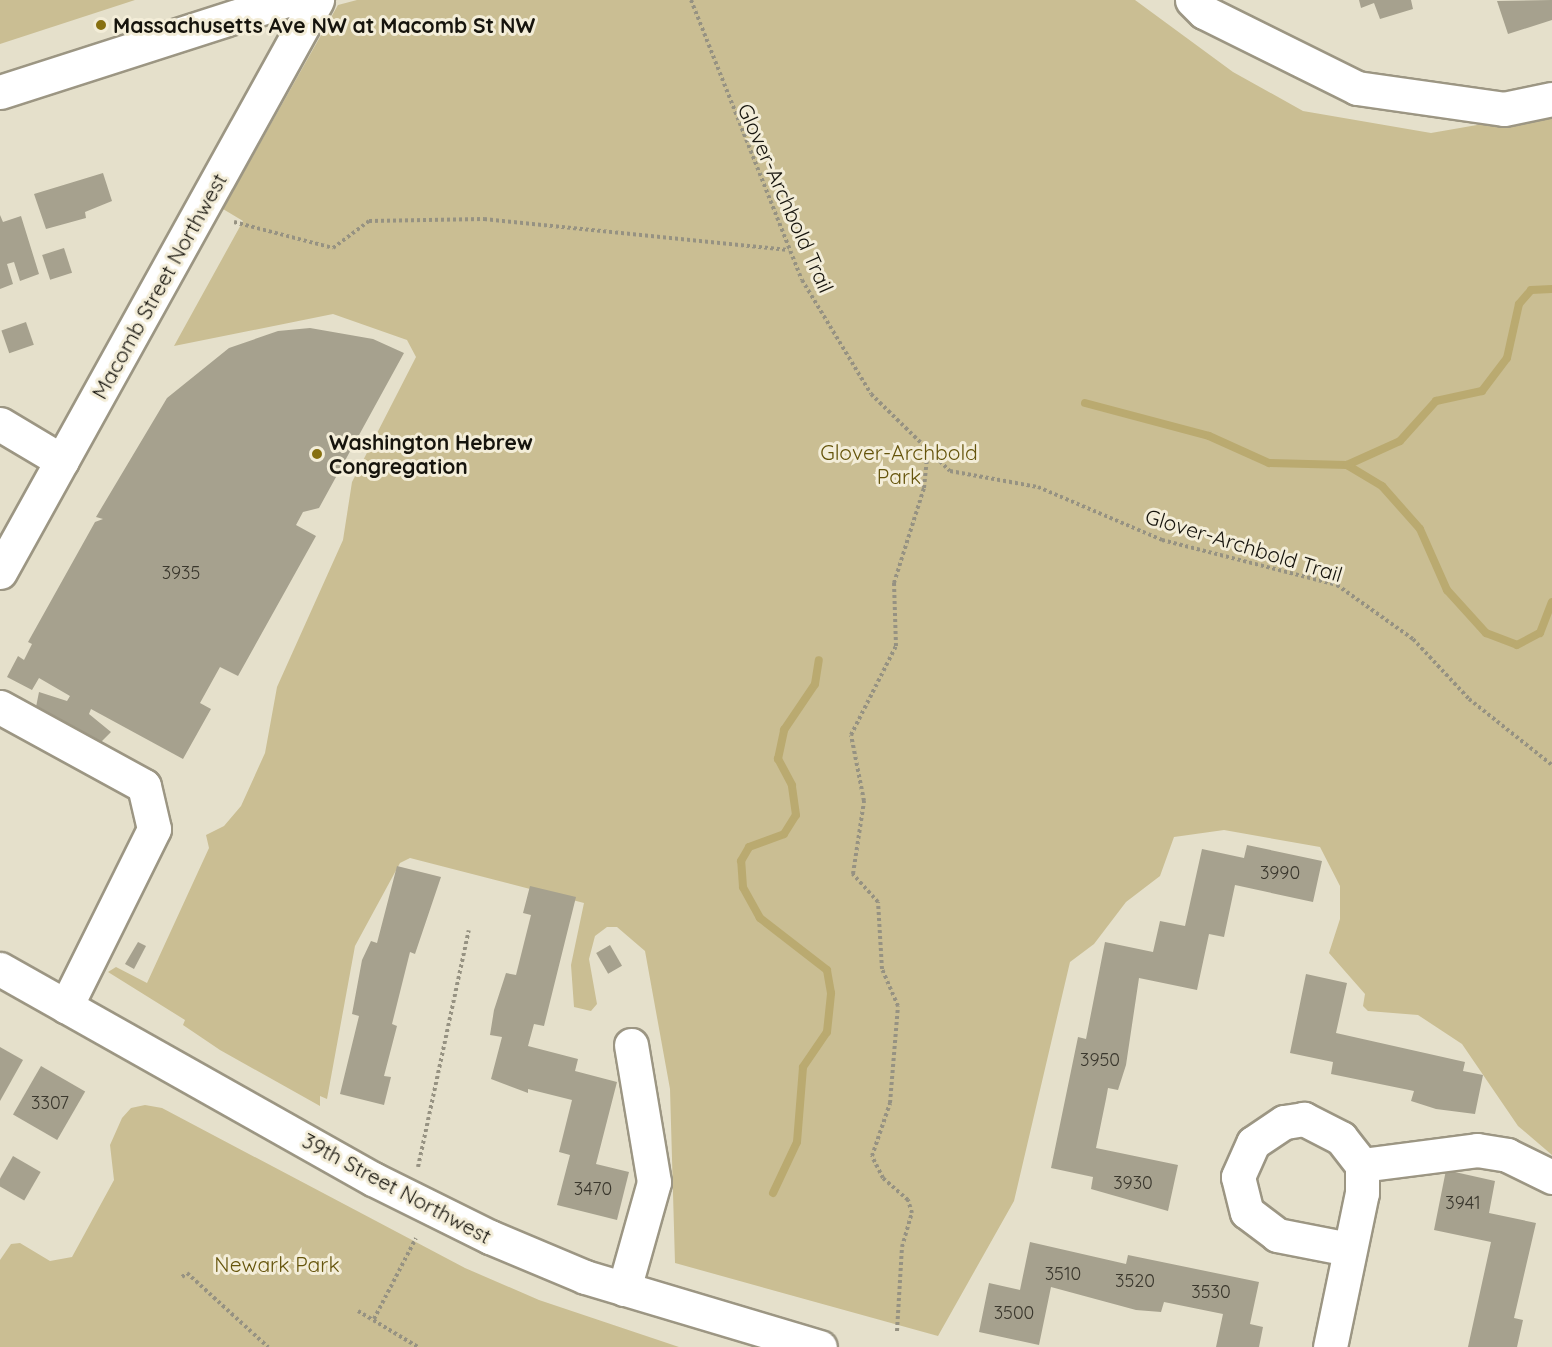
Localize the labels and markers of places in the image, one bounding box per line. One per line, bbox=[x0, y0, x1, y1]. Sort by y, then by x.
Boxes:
place label: Massachusetts Ave NW at Macomb St NW bbox=[113, 12, 535, 38]
marker: Massachusetts Ave NW at Macomb St NW bbox=[94, 18, 108, 32]
place label: Washington Hebrew Congregation bbox=[329, 429, 533, 479]
marker: Washington Hebrew Congregation bbox=[310, 447, 324, 461]

